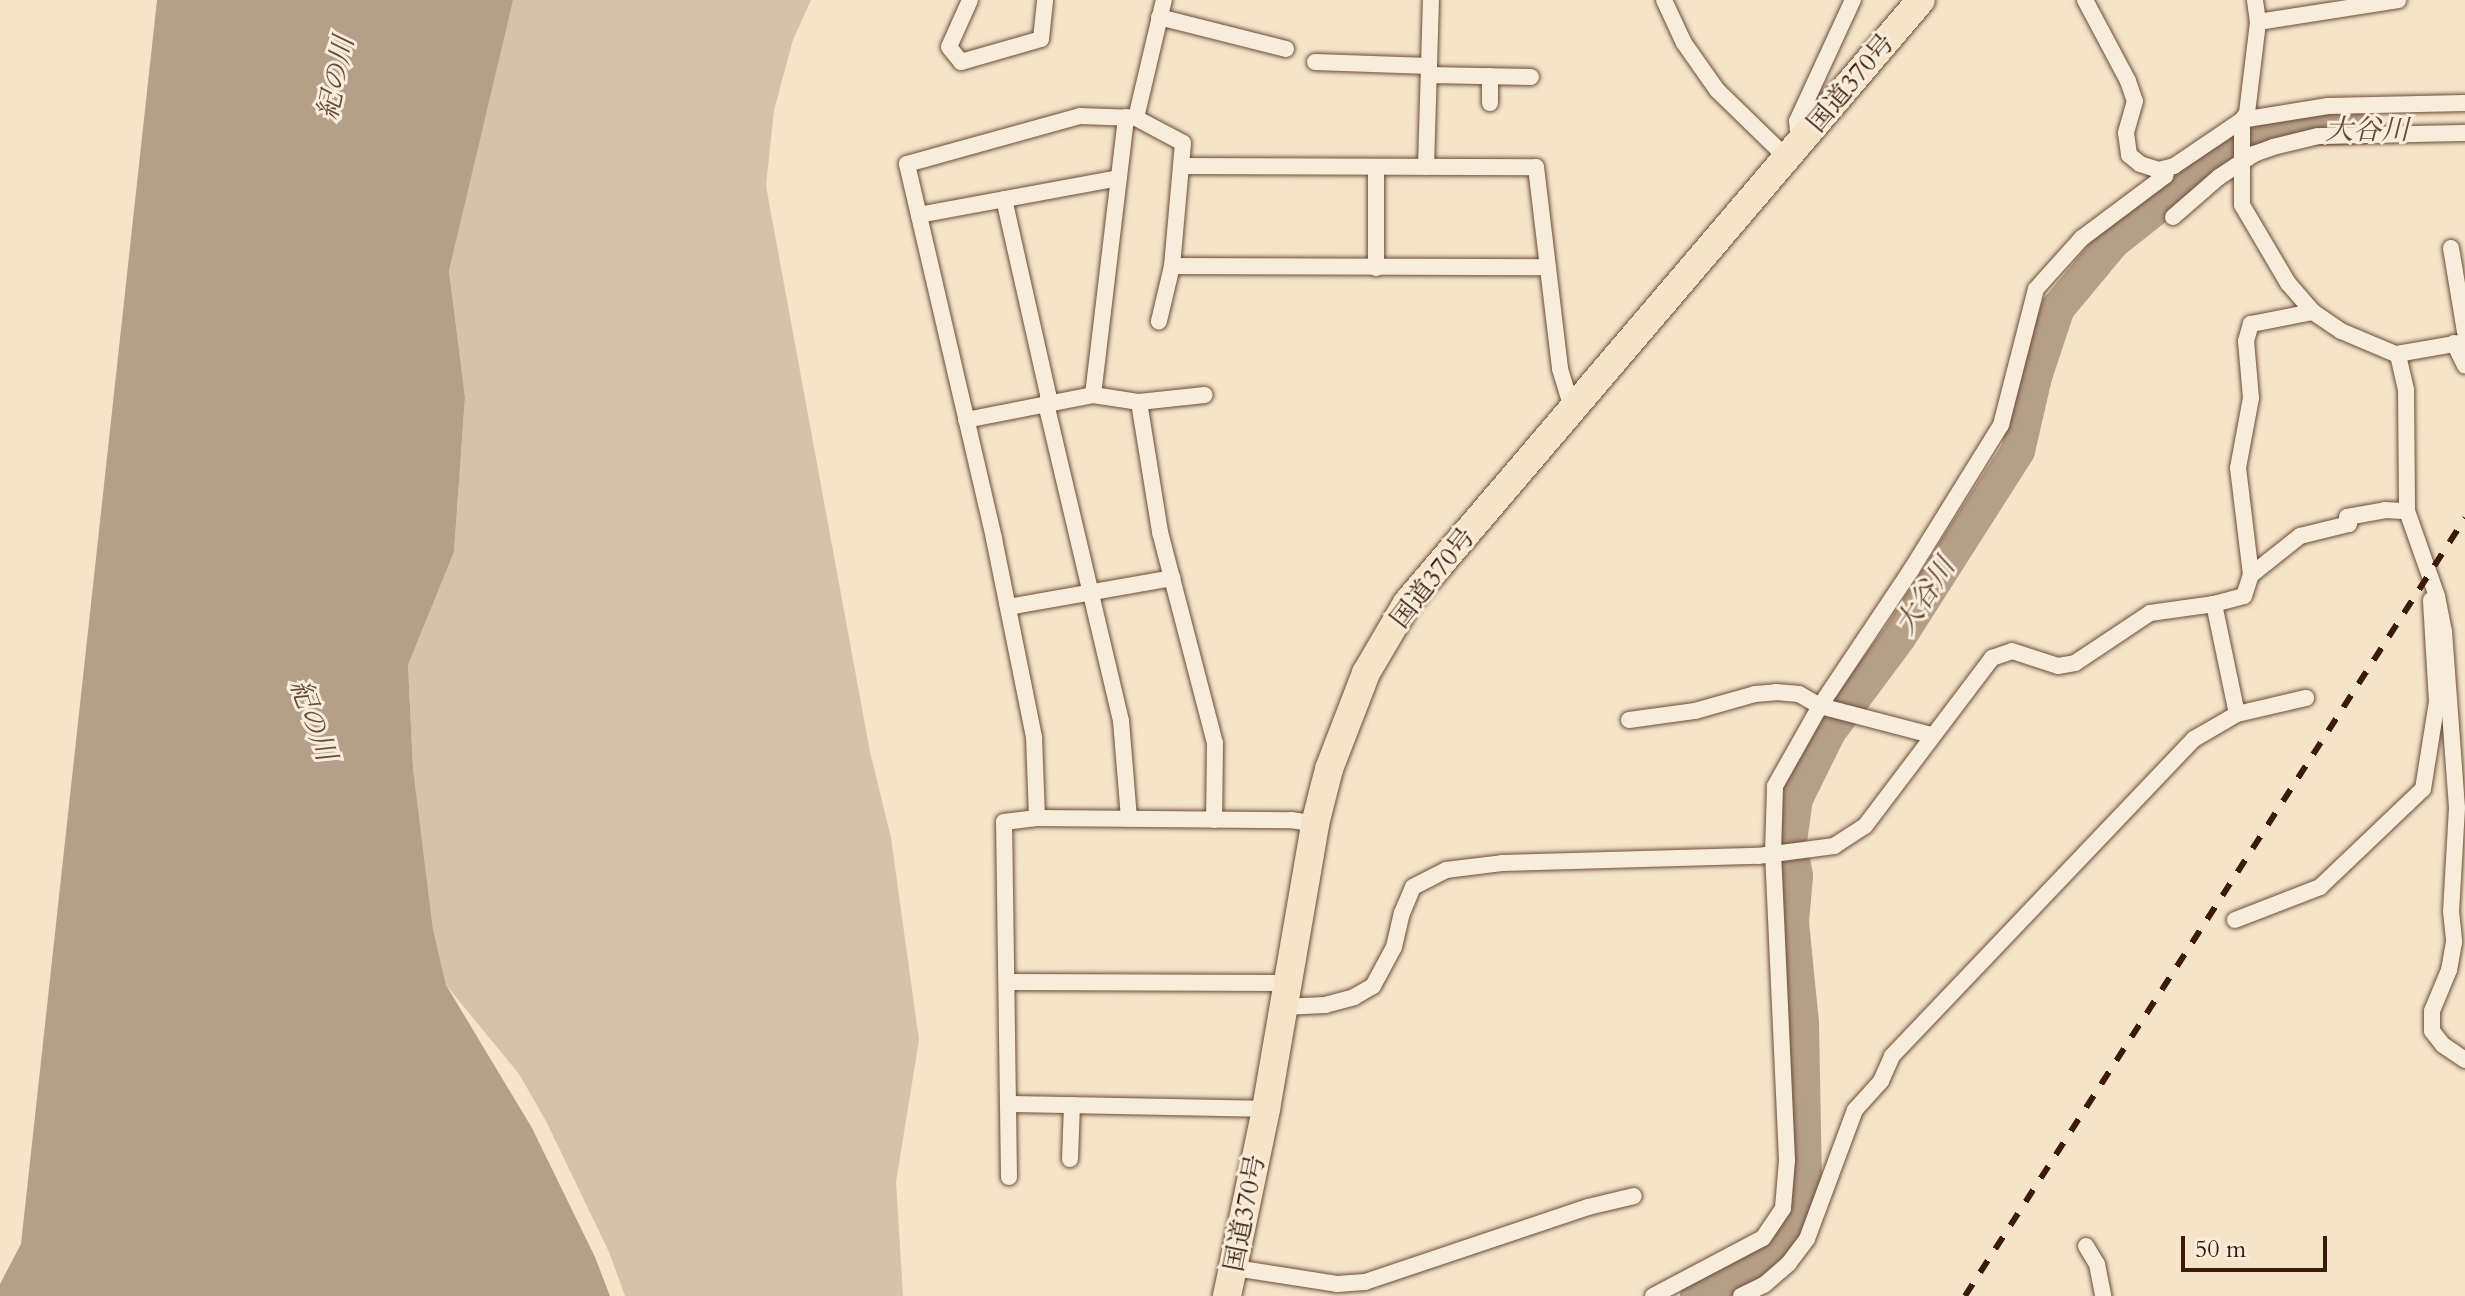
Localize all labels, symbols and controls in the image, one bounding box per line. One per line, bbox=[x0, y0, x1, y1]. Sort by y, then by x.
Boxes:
street label: 国道370号 bbox=[1801, 28, 1901, 138]
water label: 紀の川 bbox=[311, 33, 361, 123]
water label: 大谷川 bbox=[2325, 113, 2409, 147]
street label: 国道370号 bbox=[1384, 522, 1482, 634]
water label: 大谷川 bbox=[1888, 552, 1962, 640]
water label: 紀の川 bbox=[283, 675, 343, 765]
street label: 国道370号 bbox=[1218, 1152, 1272, 1274]
scale bar bbox=[2185, 1220, 2331, 1270]
text: 50 m bbox=[2195, 1233, 2246, 1266]

